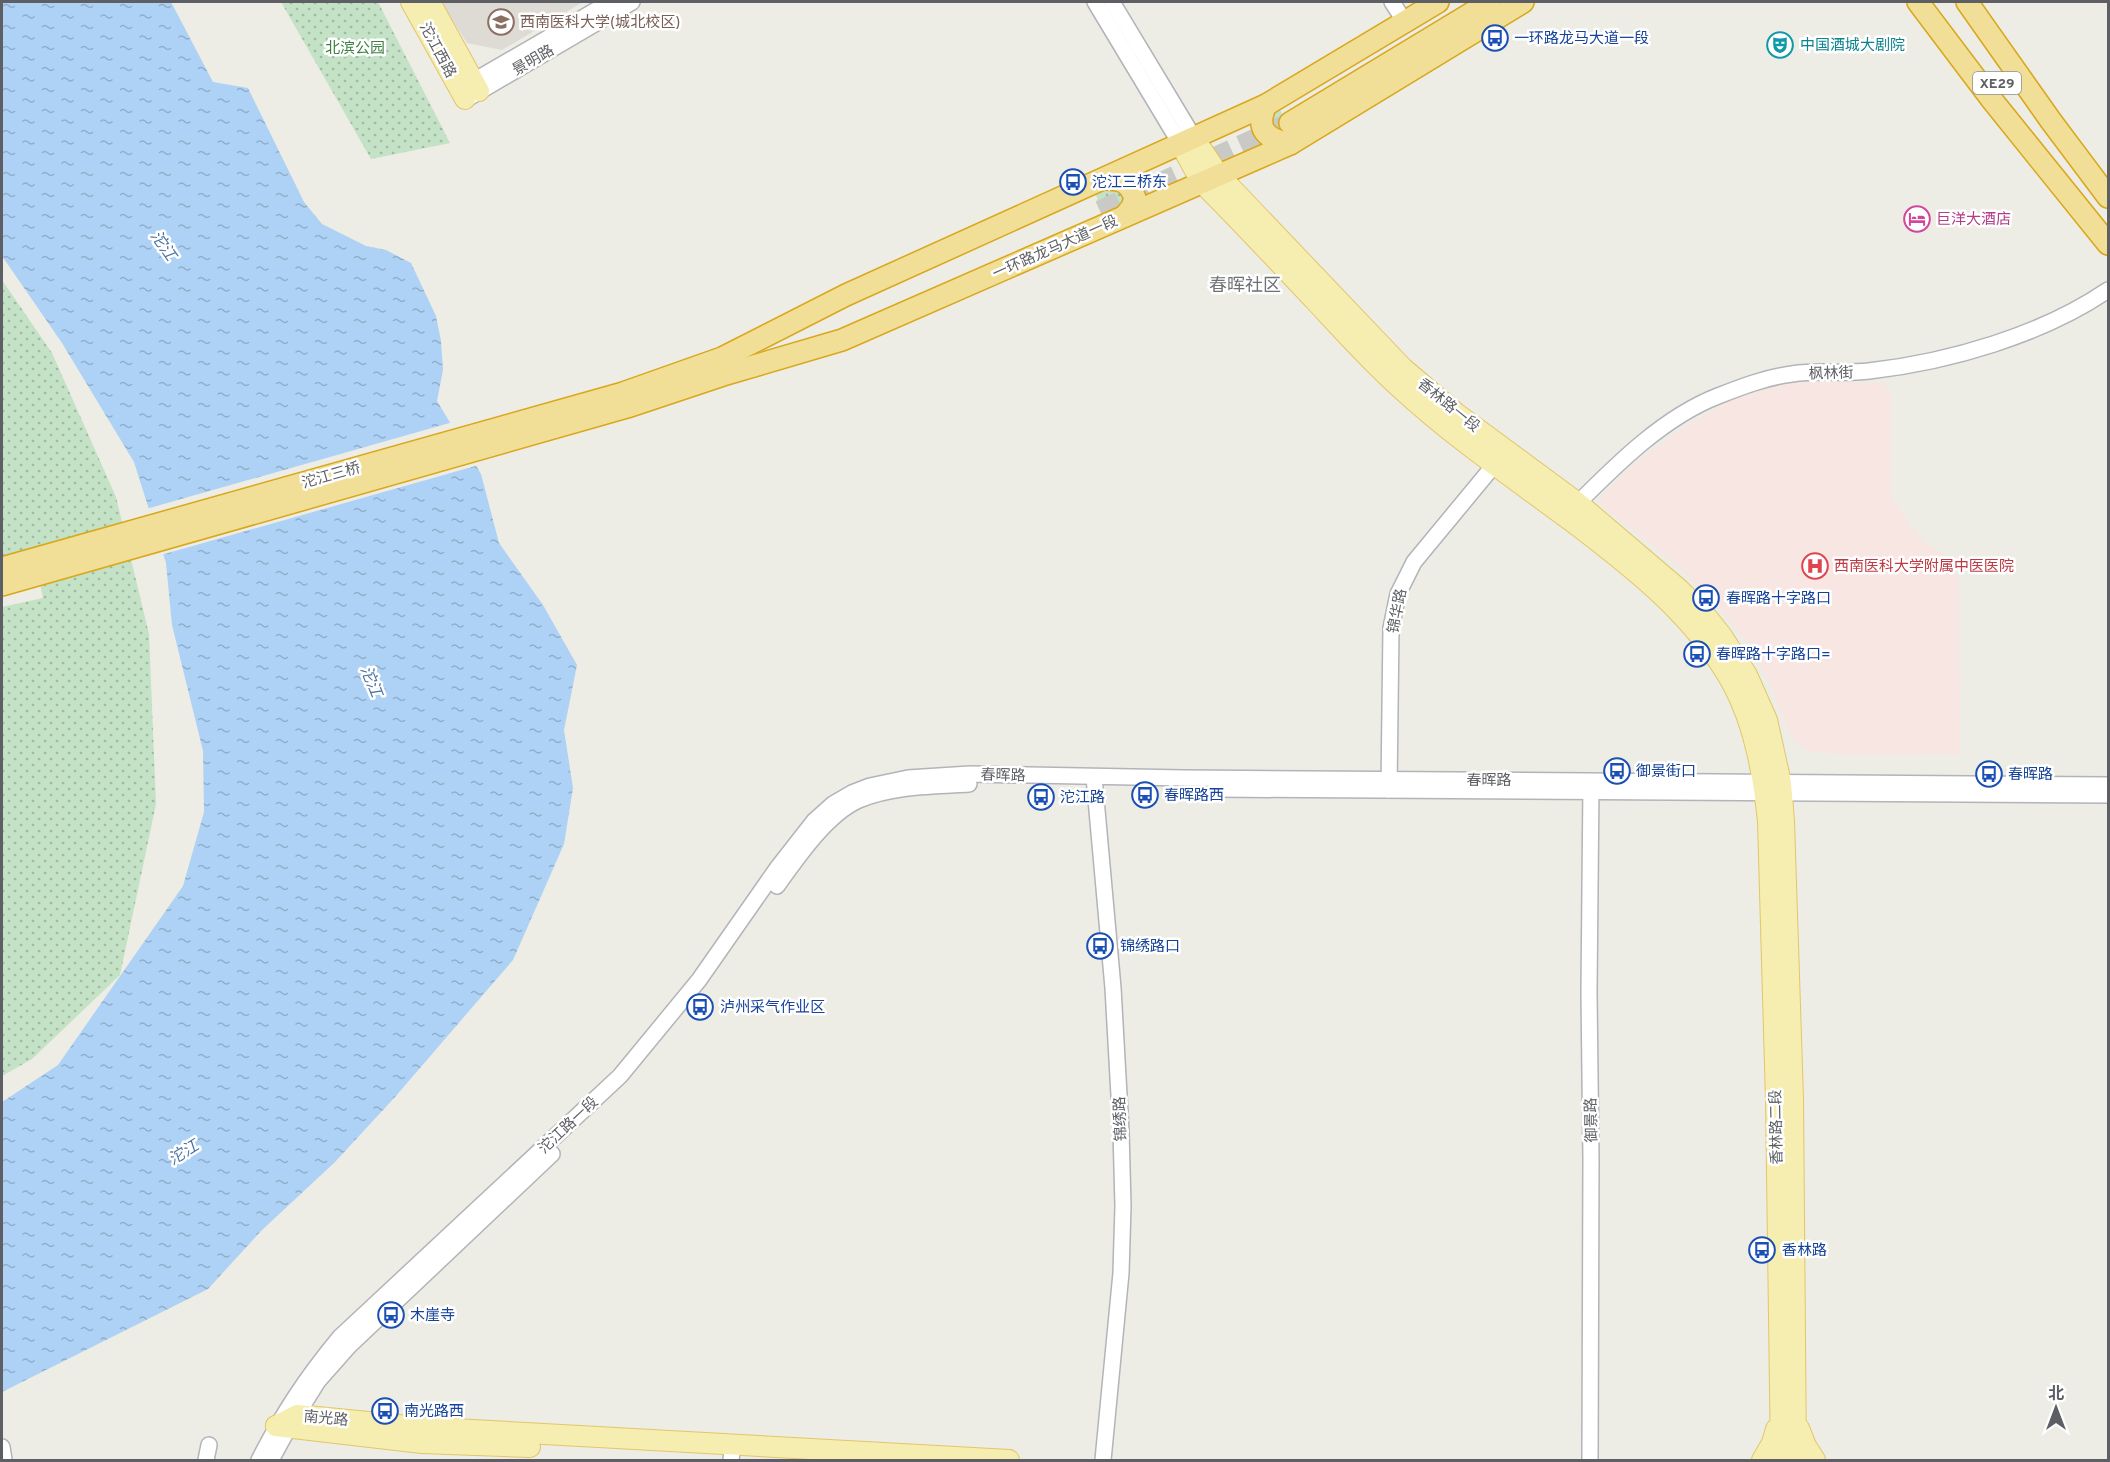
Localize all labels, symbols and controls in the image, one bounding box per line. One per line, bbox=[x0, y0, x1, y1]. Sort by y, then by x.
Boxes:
school or university icon: 西南医科大学(城北校区) bbox=[486, 7, 516, 37]
place label: 西南医科大学(城北校区) bbox=[520, 13, 680, 33]
street label: 沱江西路 bbox=[414, 20, 459, 82]
bus stop icon: 一环路龙马大道一段 bbox=[1480, 23, 1510, 53]
place label: 一环路龙马大道一段 bbox=[1514, 29, 1649, 49]
theatre icon: 中国酒城大剧院 bbox=[1765, 30, 1795, 60]
place label: 中国酒城大剧院 bbox=[1800, 37, 1905, 56]
park label: 北滨公园 bbox=[325, 39, 385, 59]
street label: 景明路 bbox=[510, 42, 558, 81]
road number: XE29 bbox=[1973, 72, 2021, 94]
bus stop icon: 沱江三桥东 bbox=[1058, 167, 1088, 197]
place label: 沱江三桥东 bbox=[1092, 174, 1167, 193]
hotel icon: 巨洋大酒店 bbox=[1902, 204, 1932, 234]
street label: 一环路龙马大道一段 bbox=[990, 211, 1121, 285]
place label: 巨洋大酒店 bbox=[1936, 211, 2011, 230]
water label: 沱江 bbox=[145, 227, 181, 267]
district label: 春晖社区 bbox=[1209, 275, 1281, 298]
street label: 枫林街 bbox=[1808, 364, 1854, 385]
street label: 香林路一段 bbox=[1413, 375, 1483, 437]
street label: 沱江三桥 bbox=[300, 459, 363, 494]
hospital icon: 西南医科大学附属中医医院 bbox=[1800, 551, 1830, 581]
place label: 西南医科大学附属中医医院 bbox=[1834, 557, 2014, 577]
bus stop icon: 春晖路十字路口 bbox=[1691, 583, 1721, 613]
street label: 锦华路 bbox=[1384, 587, 1412, 635]
place label: 春晖路十字路口 bbox=[1726, 590, 1831, 609]
bus stop icon: 春晖路十字路口= bbox=[1682, 639, 1712, 669]
place label: 春晖路十字路口= bbox=[1716, 646, 1831, 665]
water label: 沱江 bbox=[355, 663, 386, 702]
bus stop icon: 御景街口 bbox=[1602, 756, 1632, 786]
bus stop icon: 春晖路 bbox=[1974, 759, 2004, 789]
place label: 御景街口 bbox=[1636, 763, 1696, 782]
place label: 春晖路 bbox=[2008, 766, 2053, 785]
street label: 春晖路 bbox=[980, 767, 1026, 786]
street label: 春晖路 bbox=[1466, 772, 1512, 791]
bus stop icon: 春晖路西 bbox=[1130, 780, 1160, 810]
bus stop icon: 沱江路 bbox=[1026, 782, 1056, 812]
place label: 春晖路西 bbox=[1164, 787, 1224, 806]
place label: 沱江路 bbox=[1060, 789, 1105, 808]
bus stop icon: 锦绣路口 bbox=[1085, 931, 1115, 961]
place label: 锦绣路口 bbox=[1120, 938, 1180, 957]
bus stop icon: 泸州采气作业区 bbox=[685, 992, 715, 1022]
place label: 泸州采气作业区 bbox=[720, 998, 825, 1018]
street label: 香林路二段 bbox=[1767, 1089, 1788, 1165]
street label: 沱江路一段 bbox=[535, 1094, 603, 1159]
street label: 锦绣路 bbox=[1111, 1096, 1132, 1142]
street label: 御景路 bbox=[1583, 1097, 1602, 1143]
water label: 沱江 bbox=[165, 1136, 205, 1171]
bus stop icon: 香林路 bbox=[1747, 1235, 1777, 1265]
place label: 香林路 bbox=[1782, 1242, 1827, 1261]
bus stop icon: 木崖寺 bbox=[376, 1300, 406, 1330]
place label: 木崖寺 bbox=[410, 1307, 455, 1326]
north arrow bbox=[2026, 1378, 2086, 1438]
text: 北 bbox=[2048, 1385, 2064, 1405]
bus stop icon: 南光路西 bbox=[370, 1396, 400, 1426]
place label: 南光路西 bbox=[404, 1403, 464, 1422]
street label: 南光路 bbox=[303, 1408, 349, 1431]

